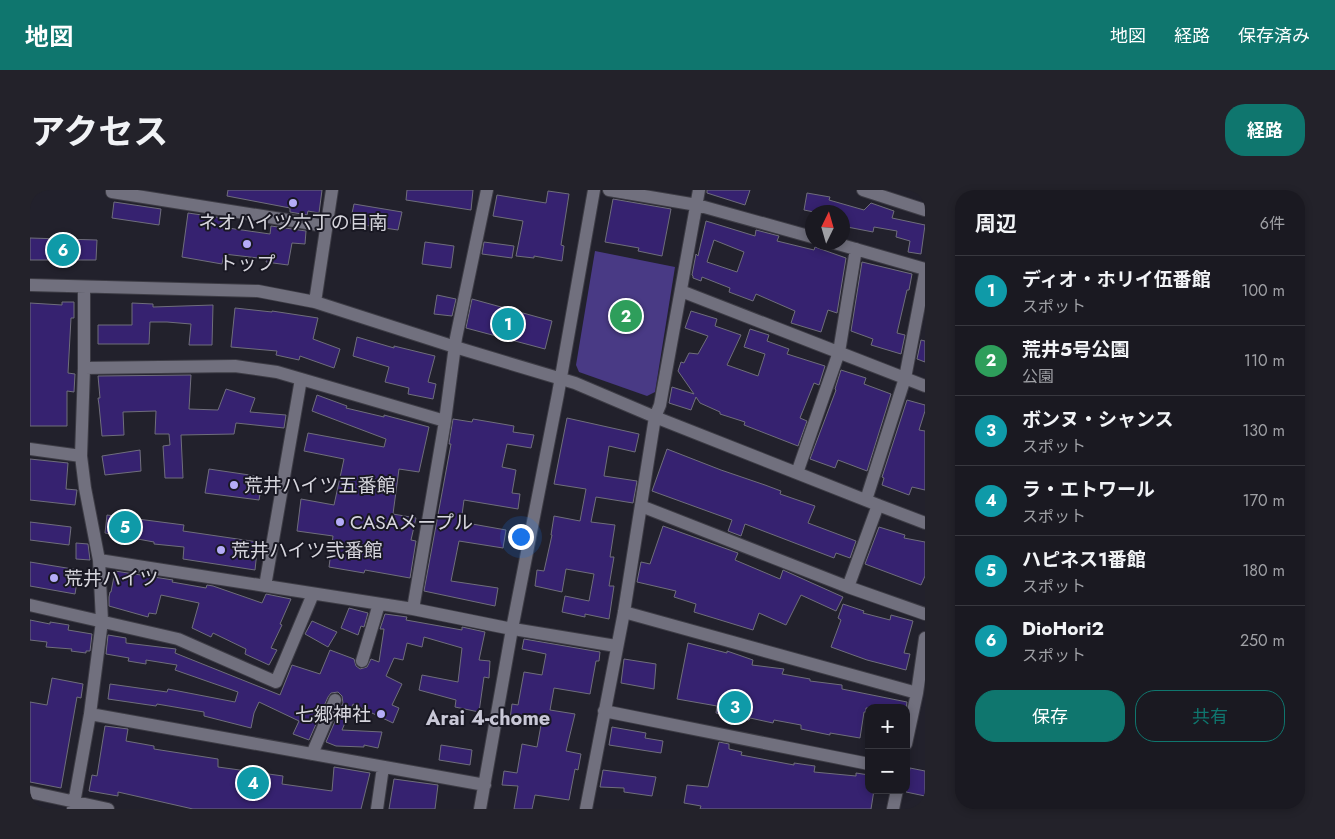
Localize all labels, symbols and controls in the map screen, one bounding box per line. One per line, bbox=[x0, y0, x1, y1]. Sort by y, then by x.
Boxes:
text: 地図 bbox=[25, 19, 73, 54]
text: 地図 bbox=[1110, 23, 1146, 49]
text: 経路 bbox=[1174, 23, 1210, 49]
text: 保存済み bbox=[1238, 23, 1310, 49]
button: 経路 bbox=[1225, 104, 1305, 156]
text: アクセス bbox=[30, 107, 168, 157]
marker: ネオハイツ六丁の目南 bbox=[287, 197, 299, 209]
north arrow bbox=[805, 205, 850, 250]
place label: ネオハイツ六丁の目南 bbox=[198, 209, 388, 236]
text: 周辺 bbox=[975, 209, 1017, 239]
text: 6件 bbox=[1260, 212, 1285, 235]
pin: 6 bbox=[47, 231, 79, 269]
marker: トップ bbox=[241, 238, 253, 250]
place label: トップ bbox=[218, 250, 276, 277]
text: ディオ・ホリイ伍番館 bbox=[1022, 266, 1211, 293]
text: 1 bbox=[987, 279, 995, 302]
text: 100 m bbox=[1241, 279, 1285, 302]
text: スポット bbox=[1022, 295, 1086, 318]
pin: 2 bbox=[610, 297, 642, 335]
pin: 1 bbox=[492, 305, 524, 343]
text: 荒井5号公園 bbox=[1022, 336, 1129, 363]
text: 2 bbox=[986, 349, 996, 372]
text: 110 m bbox=[1244, 349, 1285, 372]
text: 公園 bbox=[1022, 365, 1054, 388]
text: ボンヌ・シャンス bbox=[1022, 406, 1174, 433]
text: 3 bbox=[986, 419, 996, 442]
text: 130 m bbox=[1242, 419, 1285, 442]
text: スポット bbox=[1022, 435, 1086, 458]
place label: 荒井ハイツ五番館 bbox=[244, 472, 396, 499]
text: ラ・エトワール bbox=[1022, 476, 1155, 503]
marker: 荒井ハイツ五番館 bbox=[228, 479, 240, 491]
text: 4 bbox=[985, 489, 997, 512]
text: 170 m bbox=[1243, 489, 1285, 512]
text: スポット bbox=[1022, 505, 1086, 528]
pin: 5 bbox=[109, 508, 141, 546]
place label: CASAメープル bbox=[350, 509, 473, 536]
marker: CASAメープル bbox=[334, 516, 346, 528]
your location bbox=[508, 524, 534, 550]
place label: 荒井ハイツ弐番館 bbox=[231, 537, 383, 564]
marker: 荒井ハイツ弐番館 bbox=[215, 544, 227, 556]
text: ハピネス1番館 bbox=[1022, 546, 1146, 573]
text: 5 bbox=[986, 559, 996, 582]
text: 180 m bbox=[1242, 559, 1285, 582]
place label: 荒井ハイツ bbox=[64, 565, 159, 592]
marker: 荒井ハイツ bbox=[48, 572, 60, 584]
text: スポット bbox=[1022, 575, 1086, 598]
text: DioHori2 bbox=[1022, 615, 1104, 642]
text: 6 bbox=[986, 629, 996, 652]
text: 250 m bbox=[1240, 629, 1285, 652]
text: スポット bbox=[1022, 644, 1086, 667]
pin: 3 bbox=[719, 688, 751, 726]
button: 保存 bbox=[975, 690, 1125, 742]
button: 共有 bbox=[1135, 690, 1285, 742]
place label: 七郷神社 bbox=[295, 701, 371, 728]
district label: Arai 4-chome bbox=[425, 704, 550, 733]
map controls bbox=[865, 704, 910, 794]
button: + bbox=[865, 704, 910, 749]
marker: 七郷神社 bbox=[375, 708, 387, 720]
button: − bbox=[865, 749, 910, 794]
pin: 4 bbox=[237, 764, 269, 802]

